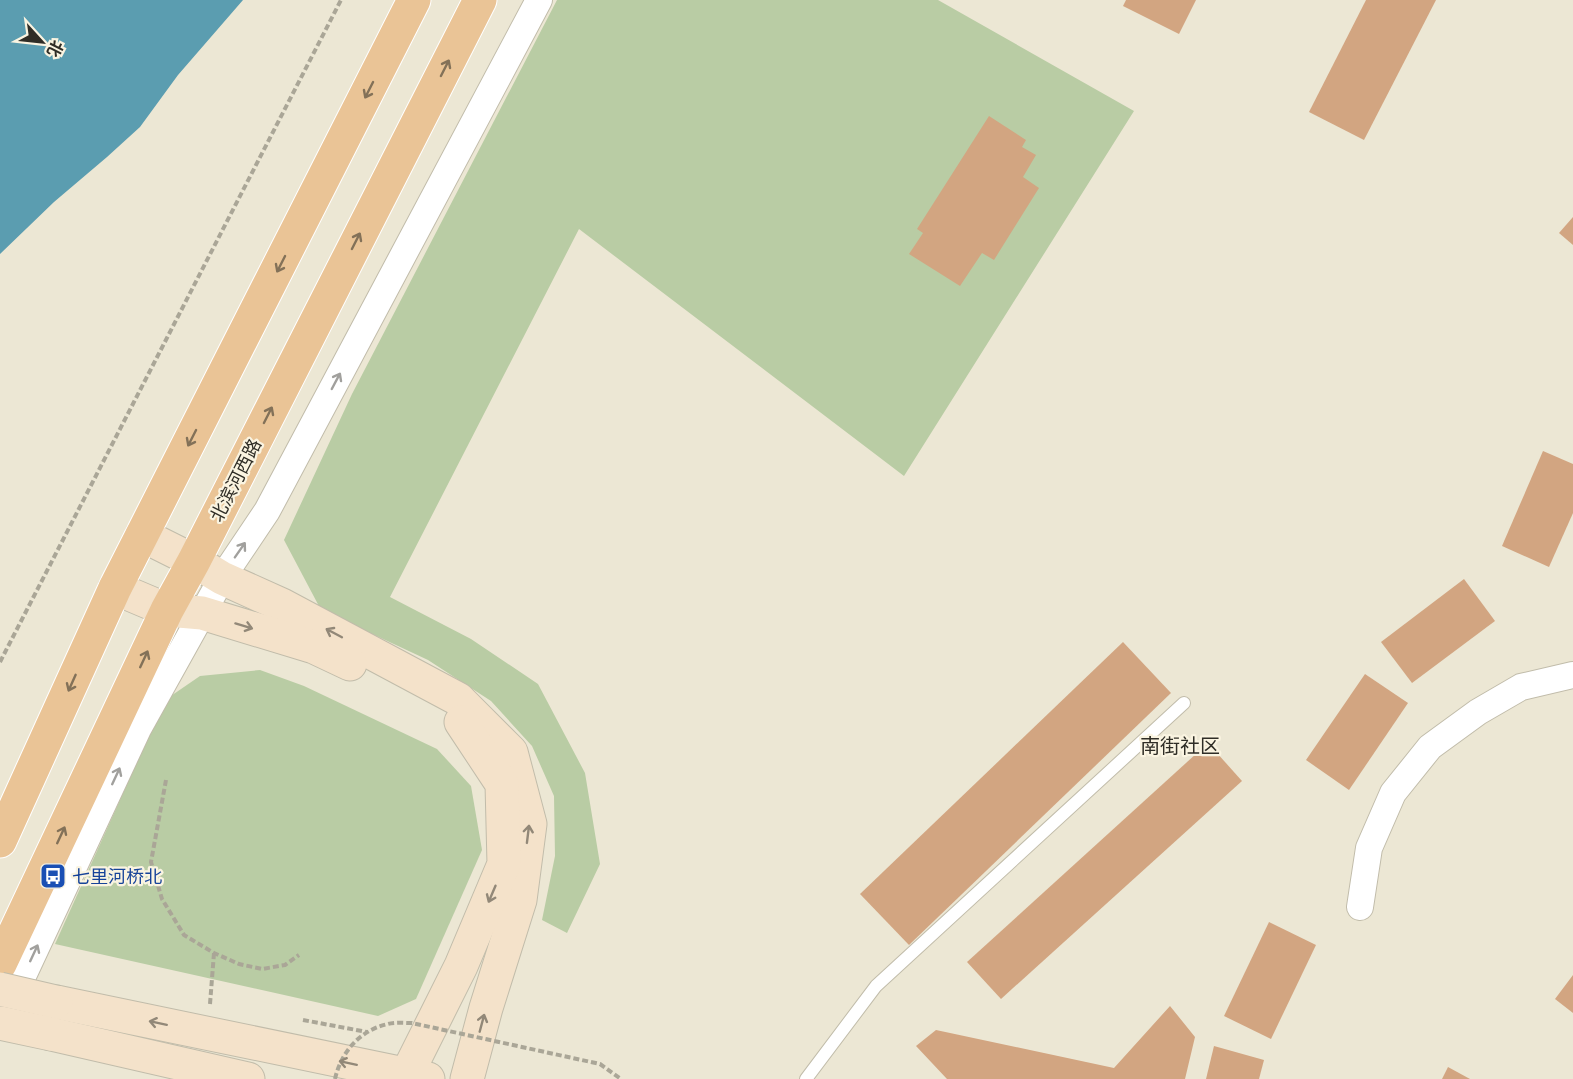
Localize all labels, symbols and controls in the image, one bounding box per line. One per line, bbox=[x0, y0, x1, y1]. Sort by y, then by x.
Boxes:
north arrow bbox=[12, 12, 72, 72]
text: 北 bbox=[44, 38, 68, 60]
one-way arrow bbox=[440, 59, 451, 77]
one-way arrow bbox=[363, 80, 374, 98]
one-way arrow bbox=[351, 233, 363, 251]
one-way arrow bbox=[275, 254, 286, 272]
one-way arrow bbox=[330, 373, 342, 390]
one-way arrow bbox=[262, 406, 274, 424]
one-way arrow bbox=[186, 428, 198, 446]
street label: 北滨河西路 bbox=[205, 435, 265, 525]
one-way arrow bbox=[234, 543, 246, 559]
one-way arrow bbox=[234, 621, 253, 632]
one-way arrow bbox=[326, 627, 343, 639]
one-way arrow bbox=[139, 650, 151, 668]
one-way arrow bbox=[66, 673, 77, 691]
district label: 南街社区 bbox=[1140, 733, 1220, 757]
one-way arrow bbox=[111, 768, 123, 786]
one-way arrow bbox=[523, 824, 534, 844]
one-way arrow bbox=[55, 826, 67, 844]
bus stop icon: 七里河桥北 bbox=[38, 861, 68, 891]
place label: 七里河桥北 bbox=[72, 865, 162, 887]
one-way arrow bbox=[486, 884, 497, 903]
one-way arrow bbox=[29, 944, 40, 962]
one-way arrow bbox=[477, 1013, 488, 1032]
one-way arrow bbox=[148, 1017, 168, 1028]
one-way arrow bbox=[339, 1057, 358, 1069]

